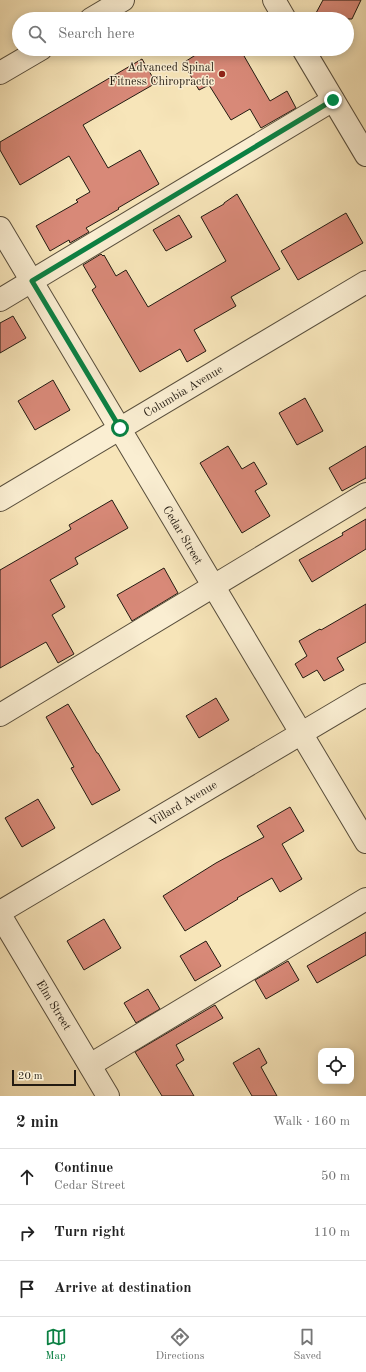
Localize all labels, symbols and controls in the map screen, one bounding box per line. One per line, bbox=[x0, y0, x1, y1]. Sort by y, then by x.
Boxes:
search box bbox=[12, 12, 354, 56]
icon: search bbox=[26, 23, 48, 45]
text: Search here bbox=[58, 27, 135, 42]
place label: Advanced Spinal Fitness Chiropractic bbox=[109, 62, 214, 88]
marker: Advanced Spinal Fitness Chiropractic bbox=[217, 69, 227, 79]
route end bbox=[324, 91, 342, 109]
street label: Columbia Avenue bbox=[142, 363, 226, 420]
route start bbox=[111, 419, 129, 437]
street label: Cedar Street bbox=[160, 504, 204, 567]
street label: Villard Avenue bbox=[147, 779, 220, 829]
street label: Elm Street bbox=[34, 978, 73, 1033]
map controls bbox=[318, 1048, 354, 1084]
button: locate bbox=[318, 1048, 354, 1084]
scale bar bbox=[12, 1068, 76, 1087]
text: 20 m bbox=[18, 1071, 43, 1082]
text: 2 min bbox=[16, 1114, 59, 1131]
text: Walk · 160 m bbox=[273, 1115, 350, 1128]
text: Continue bbox=[54, 1161, 113, 1176]
icon: ahead bbox=[16, 1166, 38, 1188]
text: 50 m bbox=[321, 1170, 350, 1183]
text: Cedar Street bbox=[54, 1179, 125, 1192]
icon: right bbox=[16, 1222, 38, 1244]
text: Turn right bbox=[54, 1225, 125, 1240]
text: 110 m bbox=[313, 1226, 350, 1239]
icon: arrive bbox=[16, 1278, 38, 1300]
text: Arrive at destination bbox=[54, 1281, 192, 1296]
tab: Map bbox=[45, 1326, 67, 1364]
tab: Directions bbox=[156, 1326, 204, 1364]
tab: Saved bbox=[293, 1326, 321, 1364]

